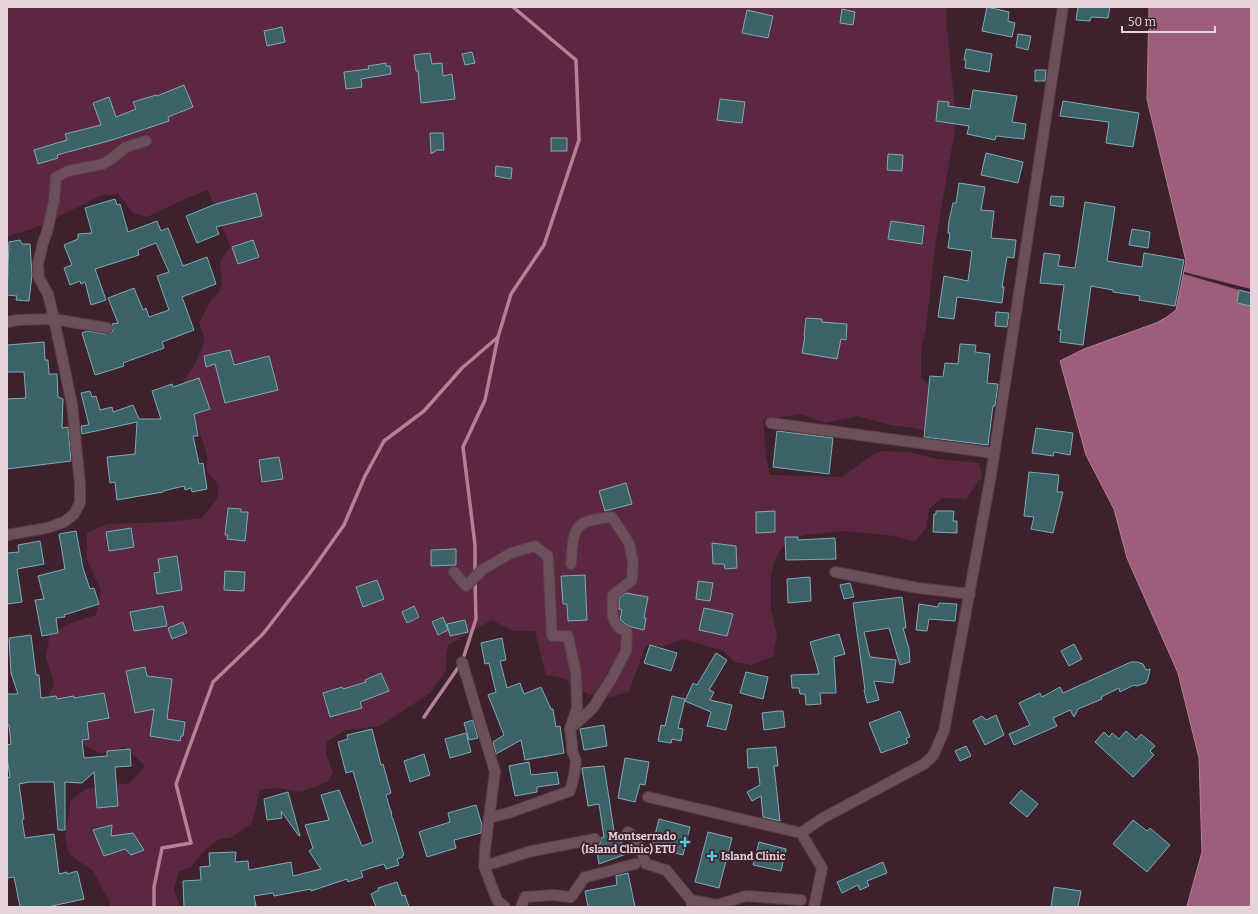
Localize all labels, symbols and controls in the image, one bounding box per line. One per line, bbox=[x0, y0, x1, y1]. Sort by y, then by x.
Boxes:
scale bar bbox=[1122, 8, 1215, 34]
text: 50 m bbox=[1128, 15, 1157, 29]
place label: Montserrado (Island Clinic) ETU bbox=[582, 830, 676, 856]
marker: Montserrado (Island Clinic) ETU bbox=[679, 836, 691, 848]
marker: Island Clinic bbox=[706, 850, 718, 862]
place label: Island Clinic bbox=[721, 850, 786, 863]

